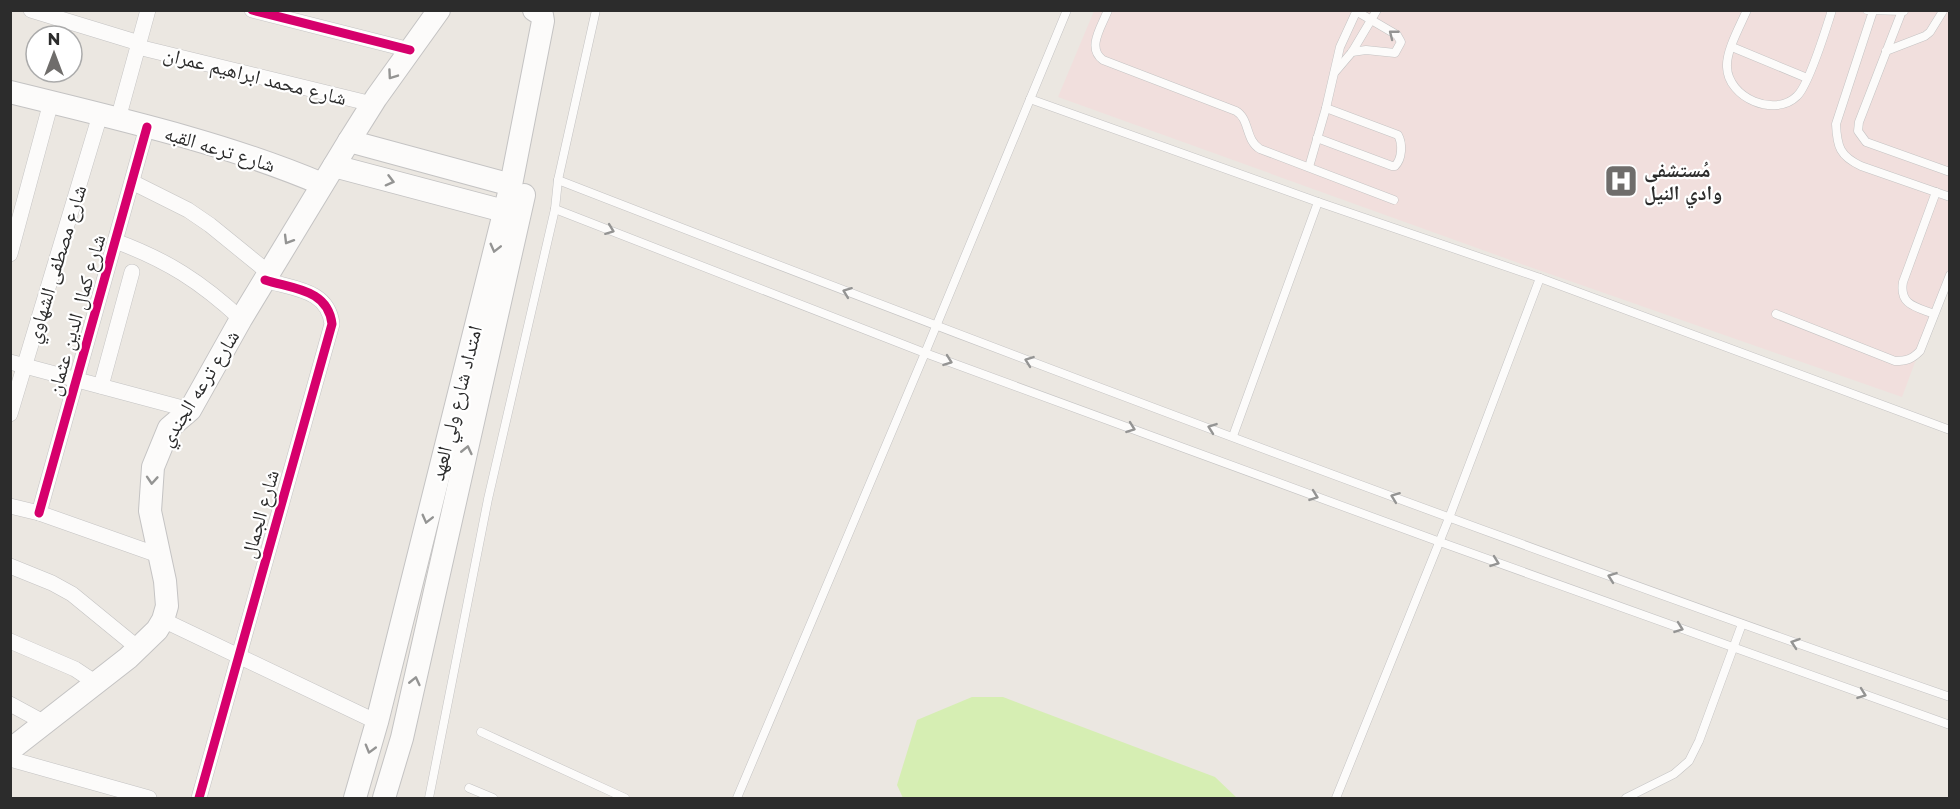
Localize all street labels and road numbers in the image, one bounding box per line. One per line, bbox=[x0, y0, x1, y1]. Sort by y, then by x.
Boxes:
street label: شارع محمد ابراهيم عمران bbox=[160, 42, 349, 112]
street label: شارع ترعه القبه bbox=[162, 121, 278, 178]
street label: شارع مصطفى الشهاوي bbox=[21, 182, 95, 347]
street label: شارع كمال الدين عثمان bbox=[41, 232, 111, 399]
street label: امتداد شارع ولي العهد bbox=[425, 323, 491, 484]
street label: شارع ترعه الجندي bbox=[154, 325, 248, 453]
street label: شارع الجمال bbox=[236, 467, 285, 561]

